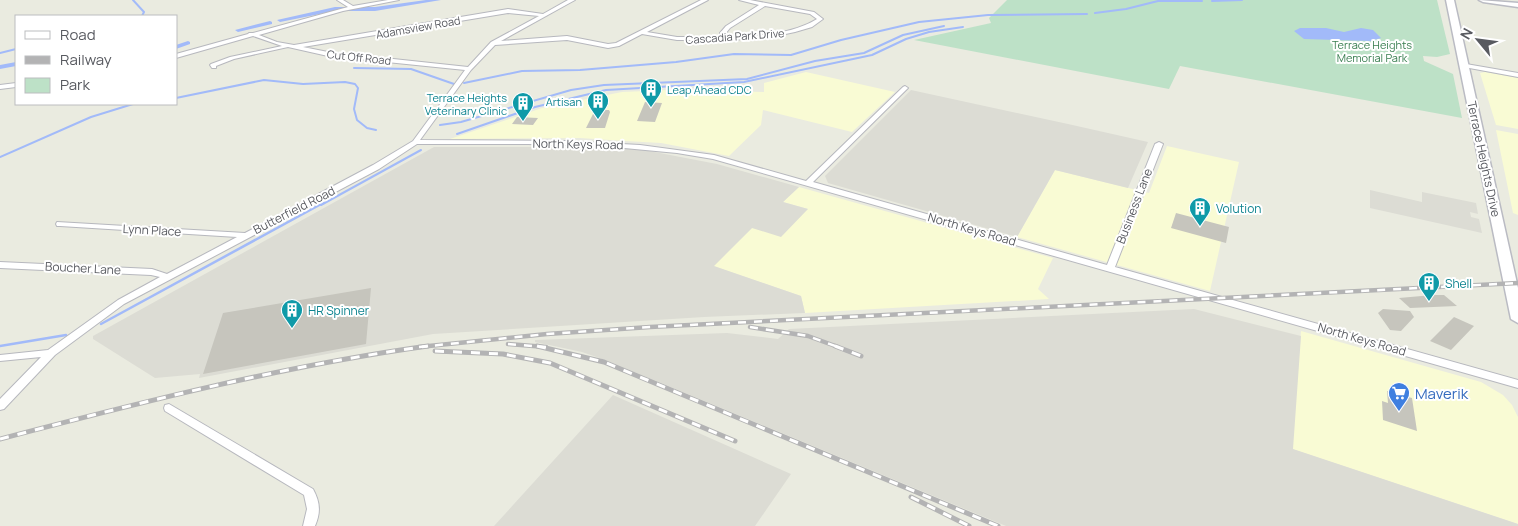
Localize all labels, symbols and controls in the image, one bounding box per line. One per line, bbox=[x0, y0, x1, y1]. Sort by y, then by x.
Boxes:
street label: Adamsview Road bbox=[375, 12, 461, 42]
legend bbox=[15, 15, 178, 105]
north arrow bbox=[1453, 15, 1503, 65]
text: Road bbox=[60, 24, 96, 45]
text: N bbox=[1455, 24, 1477, 42]
street label: Cascadia Park Drive bbox=[685, 25, 786, 47]
park label: Terrace Heights Memorial Park bbox=[1332, 37, 1412, 65]
street label: Cut Off Road bbox=[326, 46, 392, 68]
text: Railway bbox=[60, 49, 112, 70]
text: Park bbox=[60, 74, 90, 95]
building icon: Leap Ahead CDC bbox=[639, 77, 663, 108]
place label: Leap Ahead CDC bbox=[667, 82, 752, 97]
building icon: Artisan bbox=[586, 89, 610, 120]
place label: Terrace Heights Veterinary Clinic bbox=[425, 90, 507, 118]
building icon: Terrace Heights Veterinary Clinic bbox=[511, 91, 535, 122]
place label: Artisan bbox=[546, 94, 582, 109]
street label: Terrace Heights Drive bbox=[1463, 100, 1505, 218]
street label: North Keys Road bbox=[532, 135, 624, 153]
street label: Business Lane bbox=[1112, 166, 1156, 246]
street label: Butterfield Road bbox=[250, 182, 338, 238]
building icon: Volution bbox=[1188, 196, 1212, 227]
place label: Volution bbox=[1216, 200, 1261, 217]
street label: North Keys Road bbox=[926, 208, 1018, 250]
street label: Lynn Place bbox=[122, 220, 182, 240]
street label: Boucher Lane bbox=[45, 258, 121, 278]
building icon: Shell bbox=[1417, 271, 1441, 302]
place label: Shell bbox=[1445, 275, 1472, 292]
building icon: HR Spinner bbox=[280, 298, 304, 329]
place label: HR Spinner bbox=[308, 302, 370, 319]
street label: North Keys Road bbox=[1316, 318, 1408, 360]
supermarket icon: Maverik bbox=[1387, 381, 1411, 412]
place label: Maverik bbox=[1415, 383, 1469, 404]

